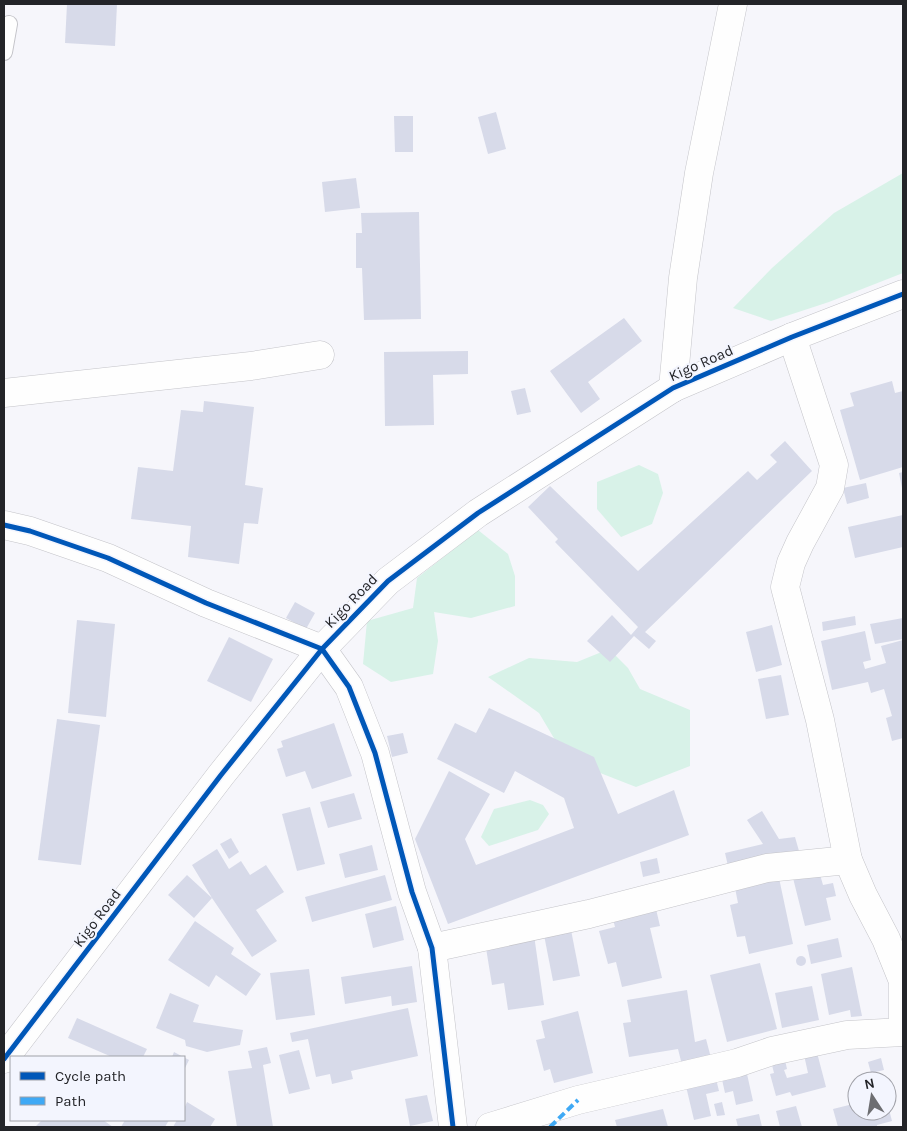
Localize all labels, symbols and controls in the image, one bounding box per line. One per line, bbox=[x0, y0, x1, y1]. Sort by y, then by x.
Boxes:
street label: Kigo Road bbox=[666, 341, 736, 385]
street label: Kigo Road bbox=[321, 570, 381, 632]
street label: Kigo Road bbox=[69, 885, 125, 951]
legend bbox=[10, 1056, 185, 1121]
text: Cycle path bbox=[55, 1067, 126, 1085]
north arrow bbox=[847, 1071, 897, 1121]
text: N bbox=[863, 1074, 876, 1093]
text: Path bbox=[55, 1092, 86, 1110]

